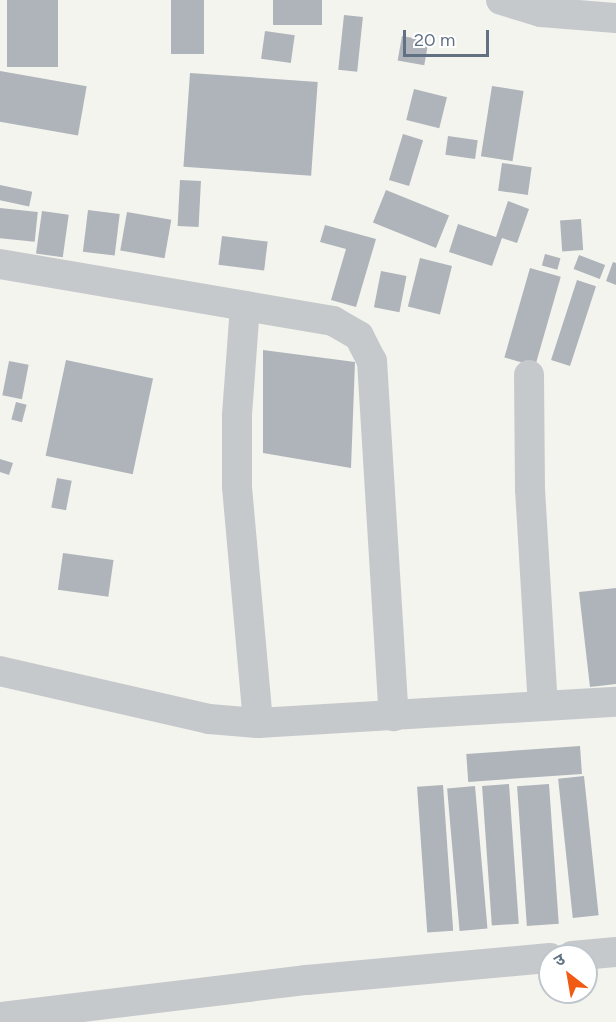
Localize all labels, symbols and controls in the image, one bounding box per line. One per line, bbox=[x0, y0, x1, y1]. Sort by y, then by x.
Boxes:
scale bar bbox=[406, 18, 492, 56]
text: 20 m bbox=[414, 29, 455, 51]
north arrow bbox=[538, 944, 598, 1004]
text: उ bbox=[551, 949, 568, 970]

